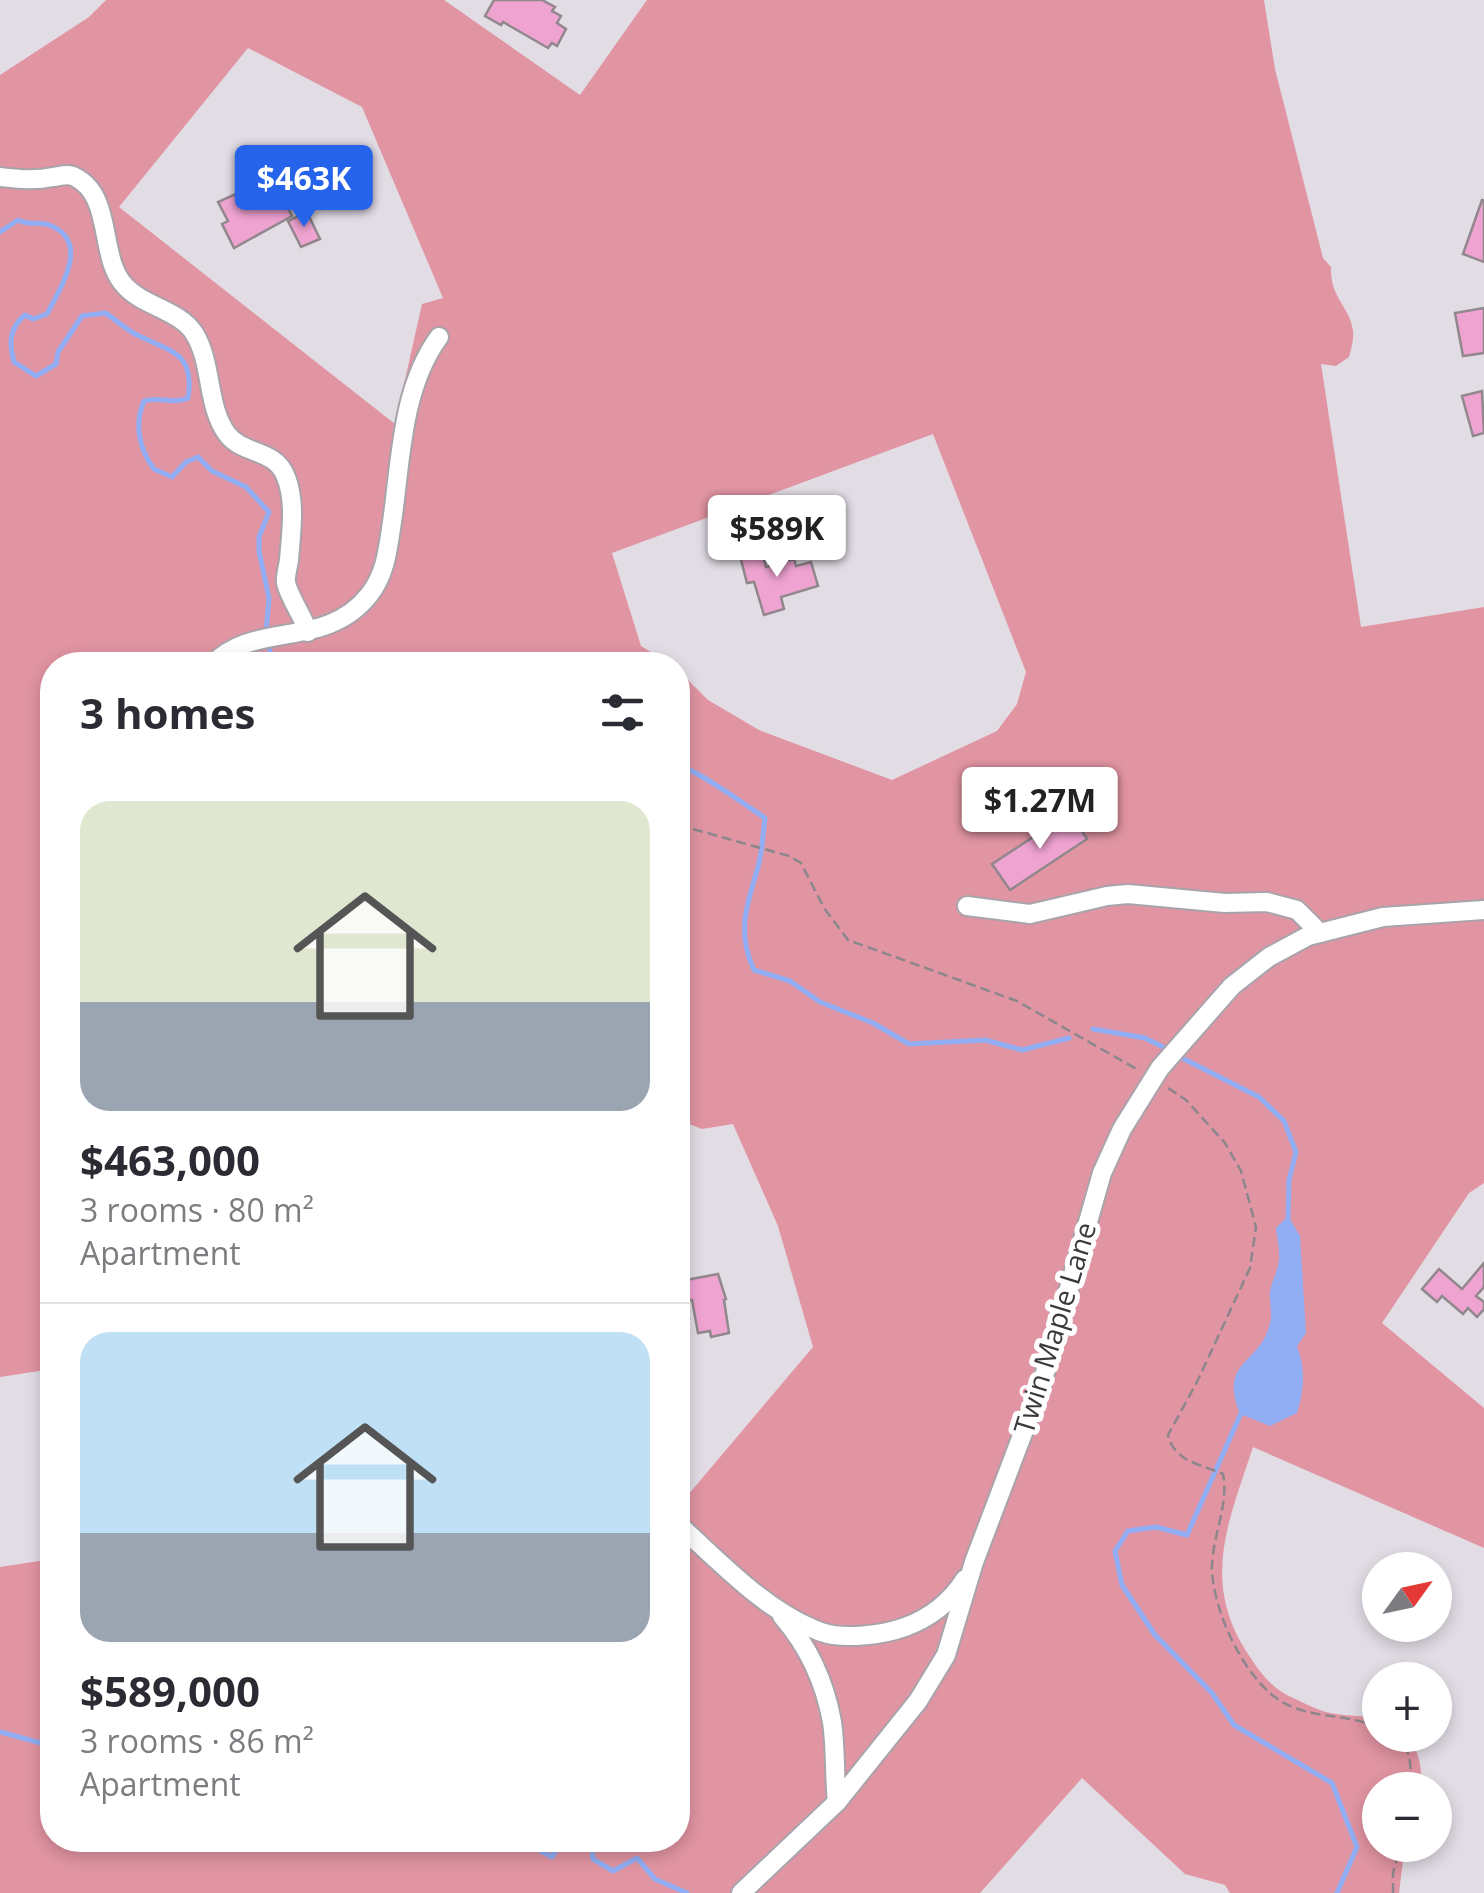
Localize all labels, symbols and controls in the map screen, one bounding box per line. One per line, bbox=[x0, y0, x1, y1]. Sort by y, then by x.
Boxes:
pin: $463K bbox=[234, 145, 374, 230]
text: $463K bbox=[257, 156, 351, 199]
pin: $589K bbox=[707, 495, 847, 580]
text: $589K bbox=[730, 506, 824, 549]
text: 3 homes bbox=[80, 684, 255, 741]
icon: filters bbox=[595, 685, 650, 740]
pin: $1.27M bbox=[959, 767, 1121, 852]
text: $1.27M bbox=[984, 778, 1096, 821]
icon: home bbox=[275, 866, 455, 1046]
text: $463,000 bbox=[80, 1131, 260, 1188]
text: 3 rooms · 80 m² bbox=[80, 1188, 314, 1231]
street label: Twin Maple Lane bbox=[1004, 1217, 1104, 1438]
text: Apartment bbox=[80, 1231, 241, 1274]
icon: home bbox=[275, 1397, 455, 1577]
north arrow bbox=[1362, 1552, 1452, 1642]
map controls bbox=[1362, 1552, 1452, 1862]
text: $589,000 bbox=[80, 1662, 260, 1719]
button: + bbox=[1362, 1662, 1452, 1752]
text: 3 rooms · 86 m² bbox=[80, 1719, 314, 1762]
text: Apartment bbox=[80, 1762, 241, 1805]
button: − bbox=[1362, 1772, 1452, 1862]

